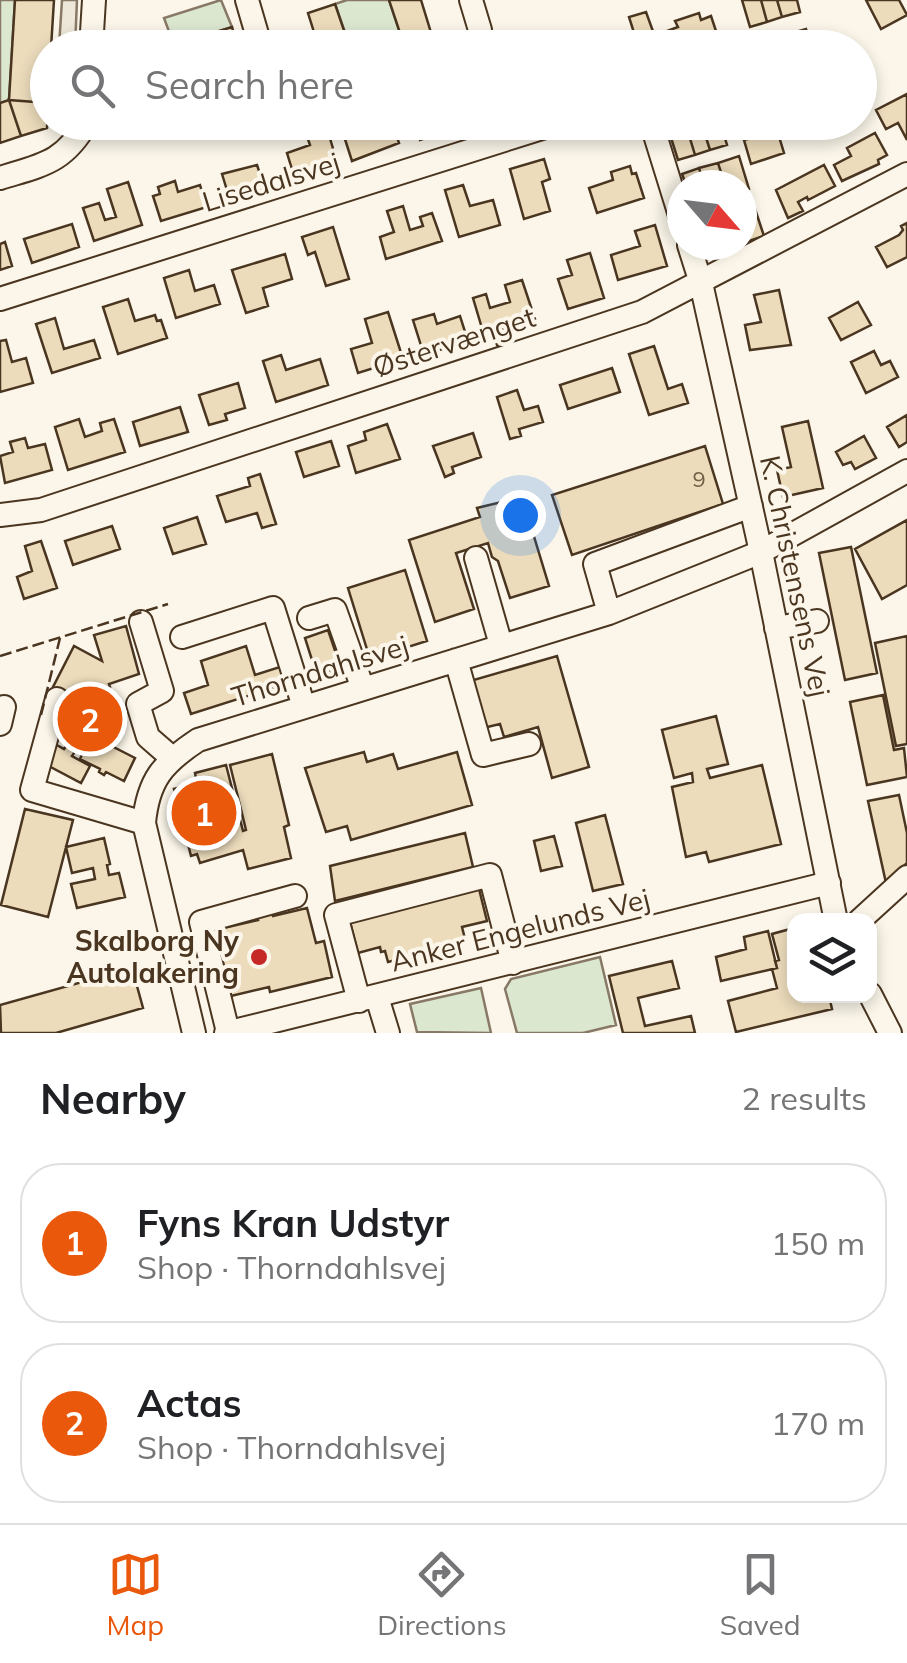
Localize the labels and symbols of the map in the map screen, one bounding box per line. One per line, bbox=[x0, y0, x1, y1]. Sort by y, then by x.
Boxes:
street label: Lisedalsvej bbox=[198, 144, 344, 219]
north arrow bbox=[667, 170, 757, 260]
street label: Østervænget bbox=[368, 299, 540, 384]
street label: K. Christensens Vej bbox=[753, 452, 838, 700]
house number: 9 bbox=[692, 465, 706, 493]
your location bbox=[495, 490, 546, 541]
street label: Thorndahlsvej bbox=[227, 627, 412, 714]
pin: 2 bbox=[58, 682, 122, 756]
pin: 1 bbox=[172, 776, 236, 850]
street label: Anker Engelunds Vej bbox=[387, 880, 653, 979]
place label: Skalborg Ny Autolakering bbox=[66, 923, 240, 990]
marker: Skalborg Ny Autolakering bbox=[248, 946, 270, 968]

